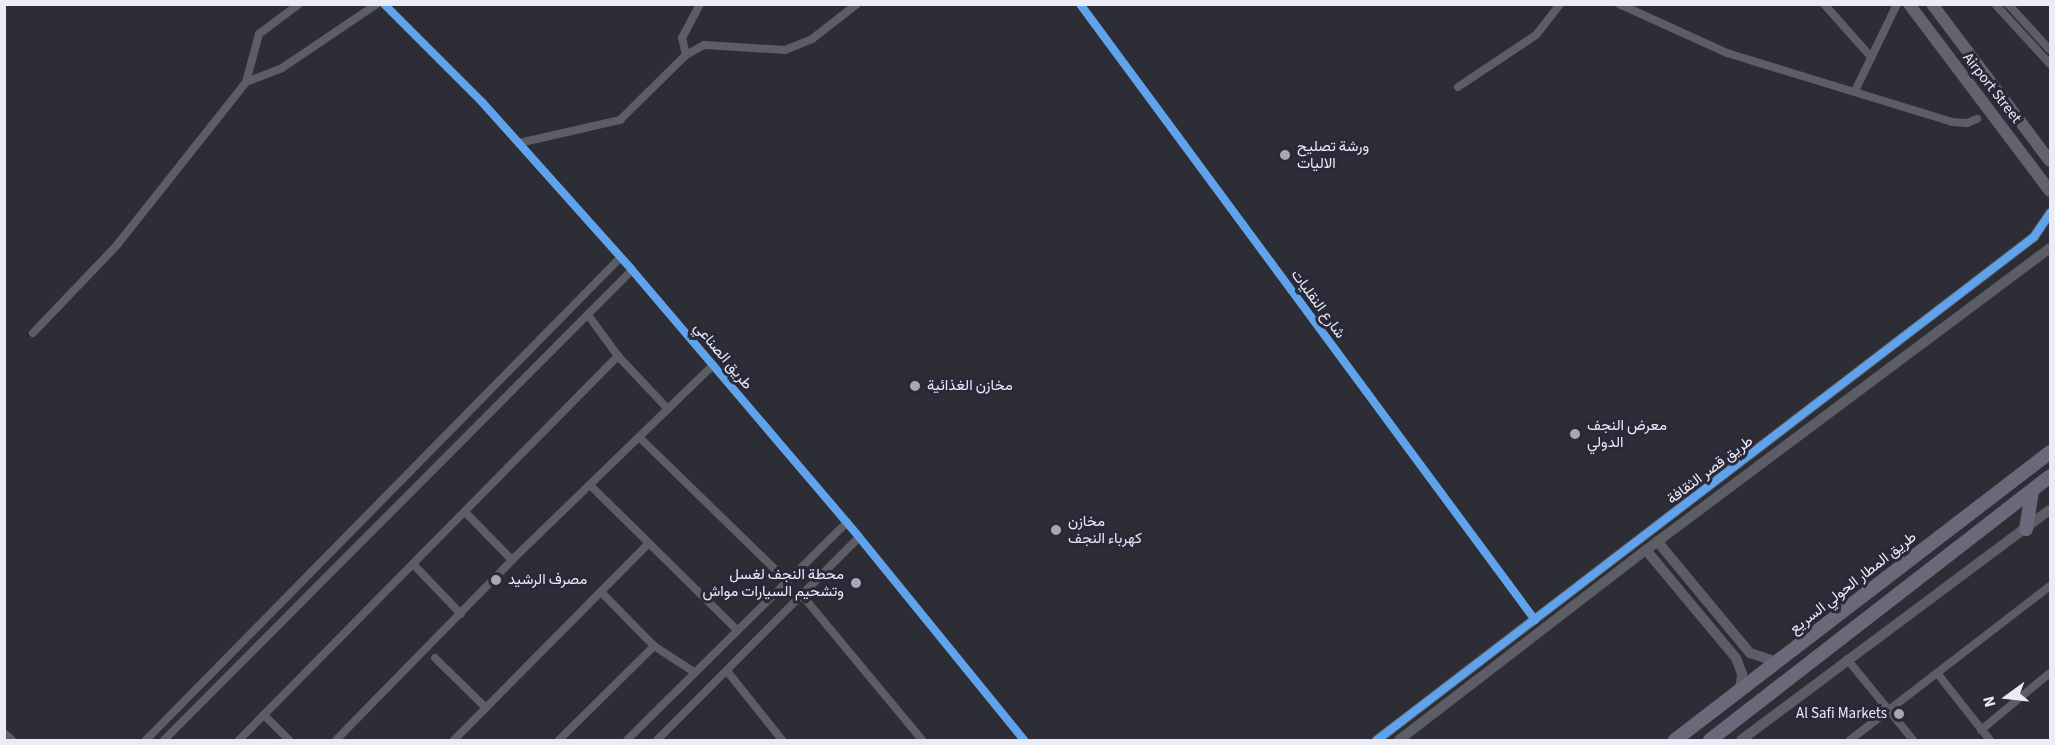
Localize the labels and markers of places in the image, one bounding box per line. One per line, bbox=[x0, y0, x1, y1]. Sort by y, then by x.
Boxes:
place label: ورشة تصليح الاليات bbox=[1297, 137, 1369, 172]
marker: ورشة تصليح الاليات bbox=[1278, 148, 1292, 162]
place label: مخازن الغذائية bbox=[927, 377, 1013, 395]
marker: مخازن الغذائية bbox=[908, 379, 922, 393]
place label: معرض النجف الدولي bbox=[1587, 416, 1667, 451]
marker: معرض النجف الدولي bbox=[1568, 427, 1582, 441]
place label: مخازن كهرباء النجف bbox=[1068, 512, 1142, 547]
marker: مخازن كهرباء النجف bbox=[1049, 523, 1063, 537]
place label: محطة النجف لغسل وتشحيم السيارات مواش bbox=[702, 565, 844, 600]
place label: مصرف الرشيد bbox=[508, 571, 587, 589]
marker: مصرف الرشيد bbox=[489, 573, 503, 587]
marker: محطة النجف لغسل وتشحيم السيارات مواش bbox=[849, 576, 863, 590]
place label: Al Safi Markets bbox=[1796, 705, 1887, 723]
marker: Al Safi Markets bbox=[1892, 707, 1906, 721]

